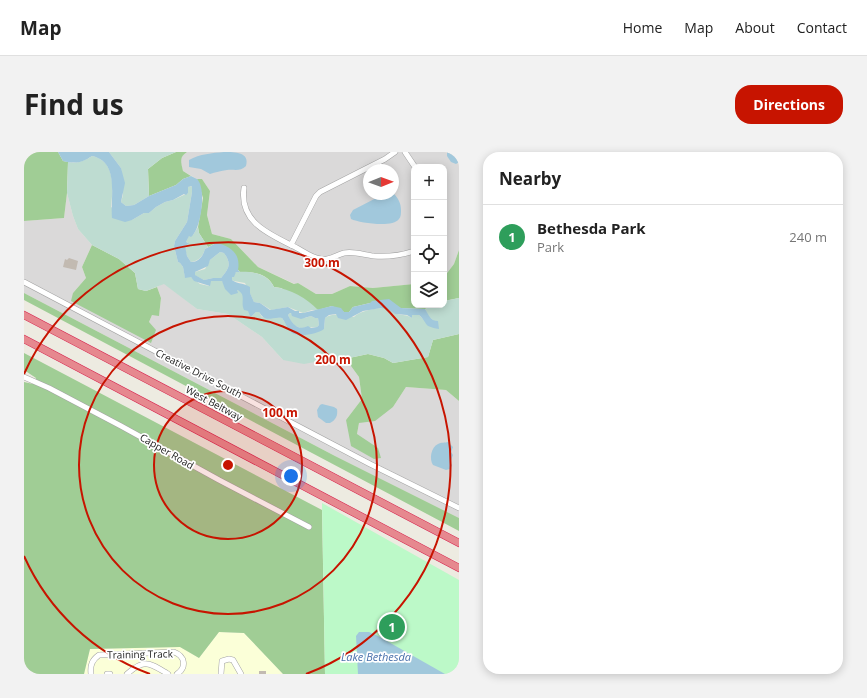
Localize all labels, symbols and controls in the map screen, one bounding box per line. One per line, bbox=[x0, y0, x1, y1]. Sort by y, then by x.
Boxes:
text: Map bbox=[20, 15, 61, 41]
text: Home bbox=[623, 18, 662, 37]
text: Map bbox=[684, 18, 713, 37]
text: About bbox=[735, 18, 775, 37]
text: Contact bbox=[797, 18, 847, 37]
text: Find us bbox=[24, 85, 124, 123]
button: Directions bbox=[735, 85, 843, 124]
north arrow bbox=[363, 164, 399, 200]
map controls bbox=[411, 164, 447, 308]
button: + bbox=[411, 164, 447, 200]
text: Nearby bbox=[499, 167, 561, 190]
button: − bbox=[411, 200, 447, 236]
text: Bethesda Park bbox=[537, 218, 646, 238]
text: 1 bbox=[508, 228, 516, 246]
text: 240 m bbox=[789, 228, 827, 246]
button: locate bbox=[411, 236, 447, 272]
text: Park bbox=[537, 238, 564, 256]
text: 300 m bbox=[304, 254, 340, 271]
button: layers bbox=[411, 272, 447, 308]
street label: Creative Drive South bbox=[153, 345, 245, 401]
text: 200 m bbox=[315, 351, 351, 368]
street label: West Beltway bbox=[183, 382, 246, 424]
text: 100 m bbox=[262, 404, 298, 421]
street label: Capper Road bbox=[137, 430, 197, 472]
centre of rings bbox=[221, 458, 235, 472]
your location bbox=[281, 466, 301, 486]
pin: 1 bbox=[379, 612, 405, 642]
street label: Training Track bbox=[107, 646, 174, 662]
water label: Lake Bethesda bbox=[341, 649, 411, 664]

